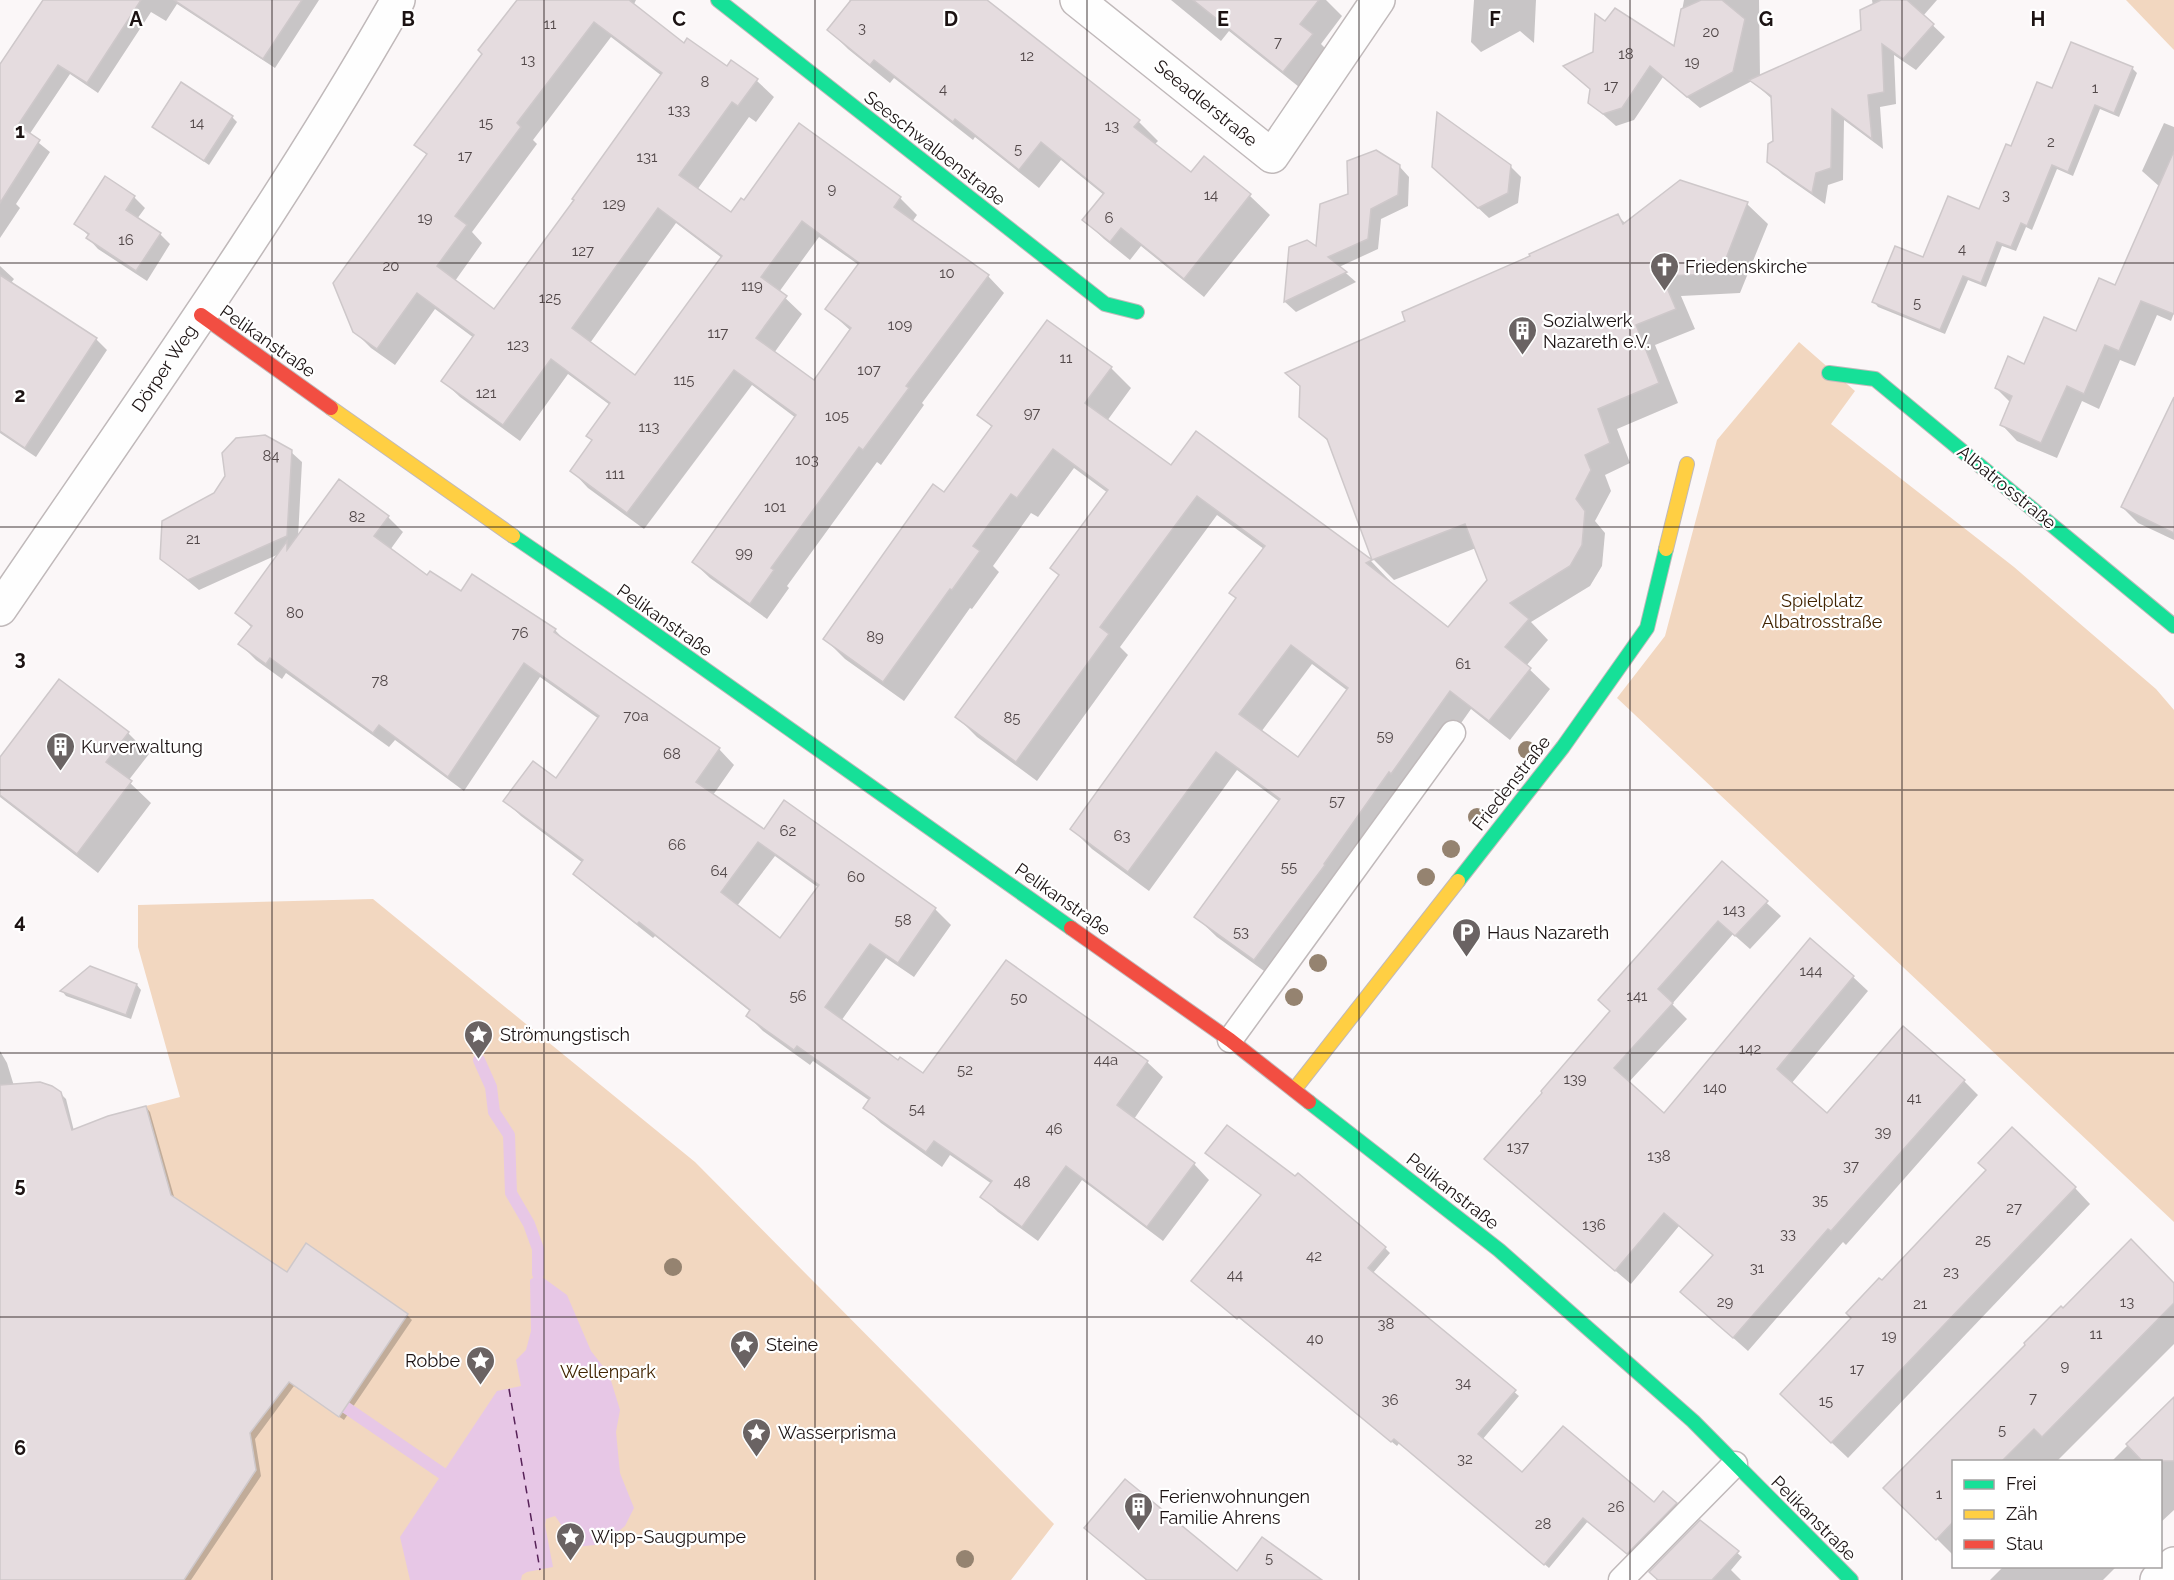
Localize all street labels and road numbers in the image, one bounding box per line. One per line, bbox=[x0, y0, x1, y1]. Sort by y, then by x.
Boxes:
street label: Seeadlerstraße bbox=[1150, 55, 1262, 151]
street label: Seeschwalbenstraße bbox=[860, 86, 1010, 210]
street label: Pelikanstraße bbox=[216, 300, 320, 382]
street label: Dörper Weg bbox=[127, 320, 201, 416]
street label: Albatrosstraße bbox=[1954, 441, 2061, 533]
street label: Pelikanstraße bbox=[613, 579, 717, 661]
street label: Friedenstraße bbox=[1468, 731, 1555, 834]
street label: Pelikanstraße bbox=[1011, 858, 1115, 940]
street label: Pelikanstraße bbox=[1403, 1148, 1504, 1234]
street label: Pelikanstraße bbox=[1767, 1471, 1861, 1565]

